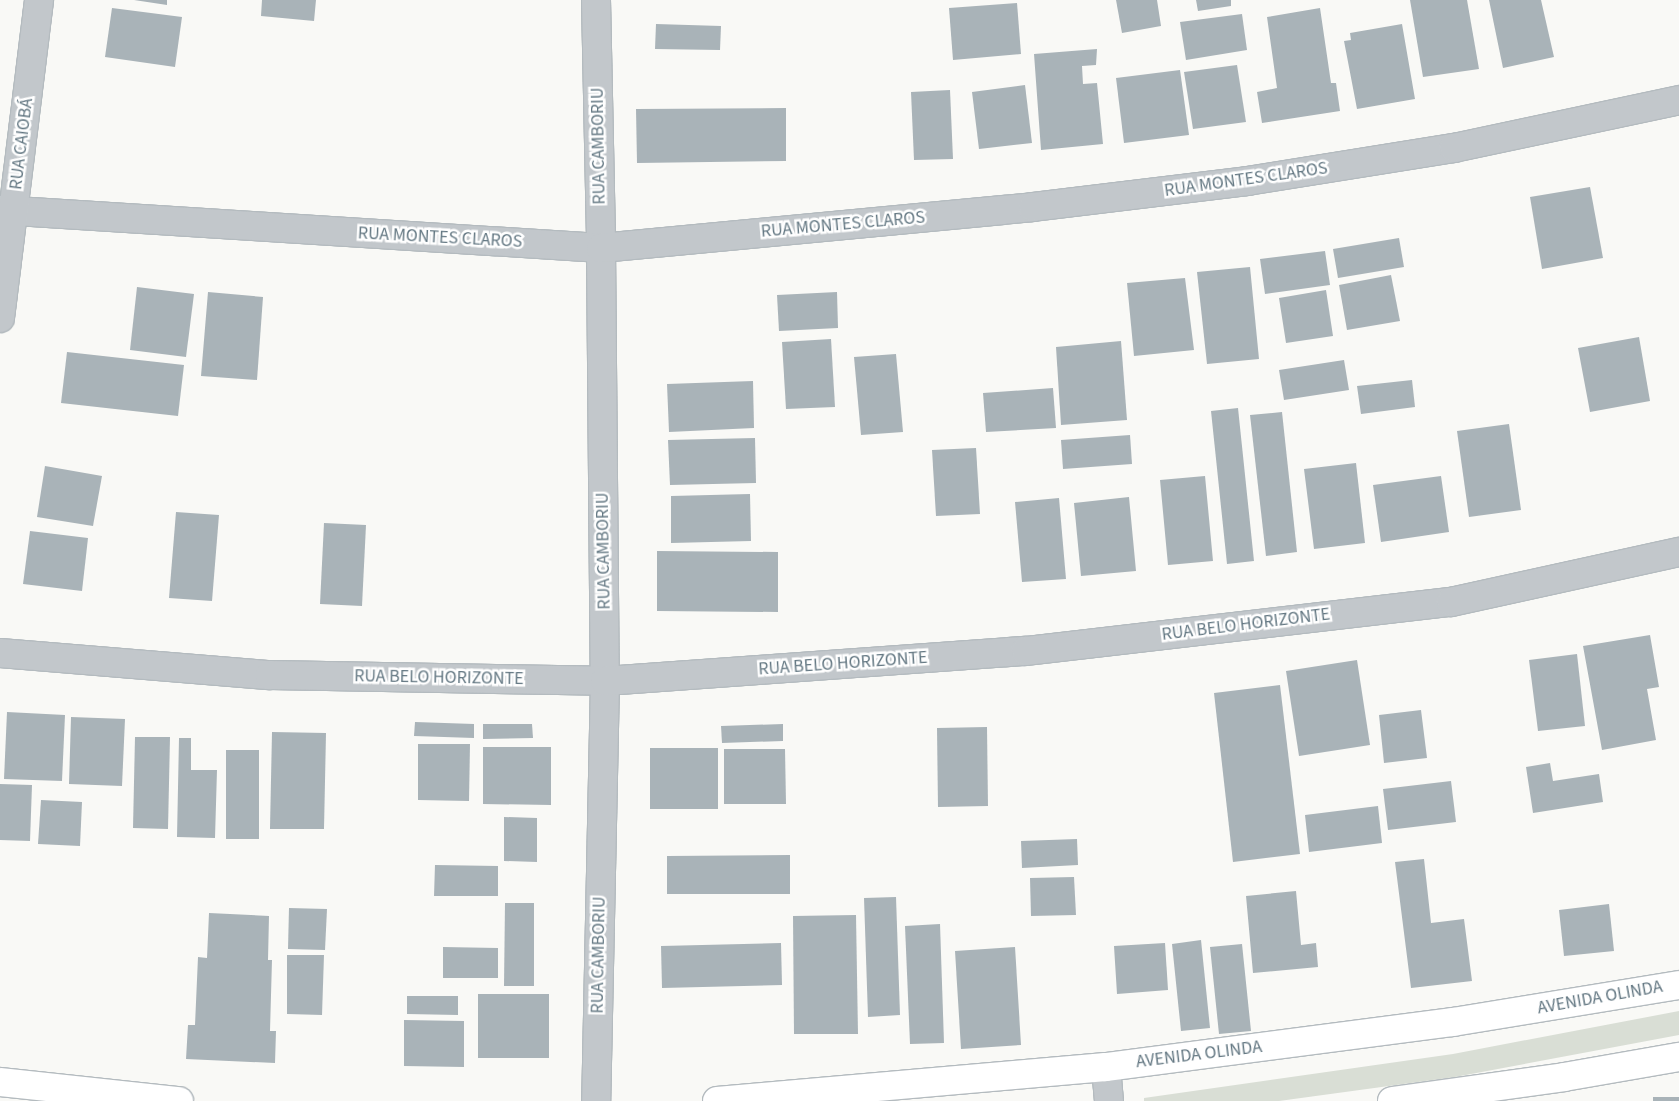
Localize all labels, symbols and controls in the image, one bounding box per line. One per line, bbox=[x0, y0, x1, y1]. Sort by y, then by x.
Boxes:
street label: RUA CAMBORIU bbox=[587, 87, 611, 205]
street label: RUA CAIOBÁ bbox=[6, 97, 38, 191]
street label: RUA MONTES CLAROS bbox=[1163, 158, 1329, 202]
street label: RUA MONTES CLAROS bbox=[760, 207, 926, 243]
street label: RUA MONTES CLAROS bbox=[357, 223, 523, 253]
street label: RUA CAMBORIU bbox=[592, 492, 616, 610]
street label: RUA BELO HORIZONTE bbox=[1161, 604, 1331, 646]
street label: RUA BELO HORIZONTE bbox=[758, 647, 928, 681]
street label: RUA BELO HORIZONTE bbox=[354, 666, 524, 690]
street label: RUA CAMBORIU bbox=[587, 896, 611, 1014]
street label: AVENIDA OLINDA bbox=[1536, 976, 1664, 1020]
street label: AVENIDA OLINDA bbox=[1135, 1037, 1263, 1073]

